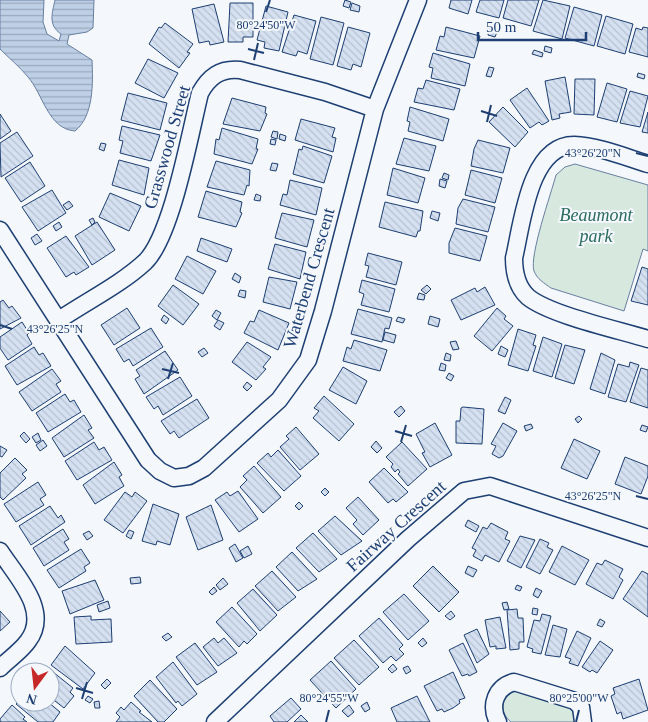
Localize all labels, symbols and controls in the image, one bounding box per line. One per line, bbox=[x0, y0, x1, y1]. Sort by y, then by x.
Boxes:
scale bar bbox=[478, 10, 586, 42]
text: 80°24'50"W bbox=[236, 18, 296, 32]
text: 50 m bbox=[486, 19, 517, 35]
street label: Grasswood Street bbox=[140, 83, 194, 211]
text: 43°26'20"N bbox=[565, 146, 622, 160]
park label: Beaumont park bbox=[560, 205, 633, 246]
street label: Waterbend Crescent bbox=[279, 206, 339, 350]
text: 43°26'25"N bbox=[27, 322, 84, 336]
street label: Fairway Crescent bbox=[342, 476, 450, 576]
text: 43°26'25"N bbox=[565, 489, 622, 503]
north arrow bbox=[10, 662, 60, 712]
text: N bbox=[25, 691, 39, 708]
text: 80°24'55"W bbox=[299, 691, 359, 705]
text: 80°25'00"W bbox=[549, 691, 609, 705]

